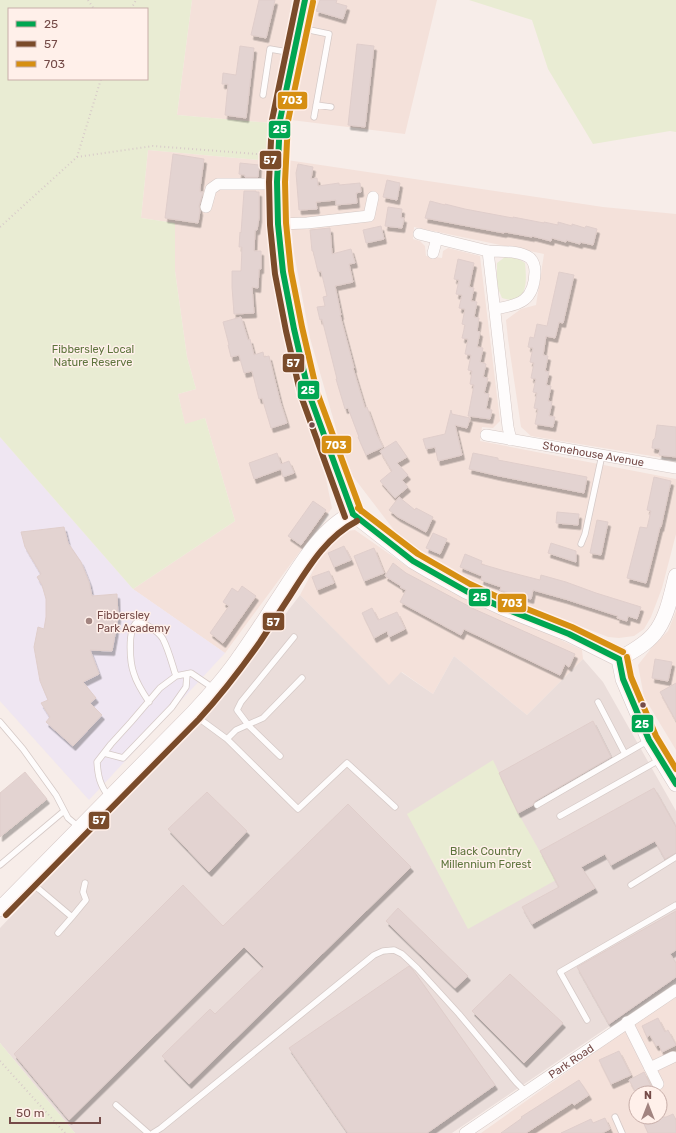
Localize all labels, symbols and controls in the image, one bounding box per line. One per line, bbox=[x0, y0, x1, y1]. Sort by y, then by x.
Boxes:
legend bbox=[8, 8, 148, 80]
text: 25 bbox=[44, 17, 58, 31]
text: 57 bbox=[44, 37, 57, 51]
text: 703 bbox=[44, 57, 65, 71]
line badge: 703 bbox=[277, 91, 308, 110]
text: 703 bbox=[281, 94, 303, 107]
line badge: 25 bbox=[268, 120, 291, 139]
text: 25 bbox=[273, 123, 287, 136]
line badge: 57 bbox=[259, 150, 282, 170]
text: 57 bbox=[263, 154, 277, 167]
park label: Fibbersley Local Nature Reserve bbox=[52, 343, 134, 369]
line badge: 57 bbox=[282, 353, 305, 373]
text: 57 bbox=[286, 357, 300, 370]
line badge: 25 bbox=[297, 380, 320, 400]
text: 25 bbox=[301, 384, 315, 397]
unlabelled marker bbox=[307, 420, 317, 430]
line badge: 703 bbox=[321, 435, 352, 454]
text: 703 bbox=[325, 439, 347, 452]
street label: Stonehouse Avenue bbox=[542, 439, 645, 469]
line badge: 25 bbox=[468, 588, 491, 607]
text: 25 bbox=[473, 591, 487, 604]
line badge: 703 bbox=[497, 593, 527, 613]
text: 703 bbox=[501, 597, 523, 610]
place label: Fibbersley Park Academy bbox=[97, 609, 170, 635]
line badge: 57 bbox=[262, 612, 285, 631]
marker: Fibbersley Park Academy bbox=[84, 616, 94, 626]
text: 57 bbox=[266, 616, 280, 629]
unlabelled marker bbox=[638, 700, 648, 710]
line badge: 25 bbox=[631, 714, 654, 733]
text: 25 bbox=[635, 718, 649, 731]
line badge: 57 bbox=[88, 811, 110, 830]
text: 57 bbox=[92, 814, 106, 827]
park label: Black Country Millennium Forest bbox=[441, 845, 532, 871]
street label: Park Road bbox=[546, 1042, 596, 1081]
north arrow bbox=[628, 1085, 668, 1125]
text: N bbox=[644, 1089, 652, 1102]
scale bar bbox=[10, 1099, 100, 1125]
text: 50 m bbox=[16, 1106, 44, 1120]

